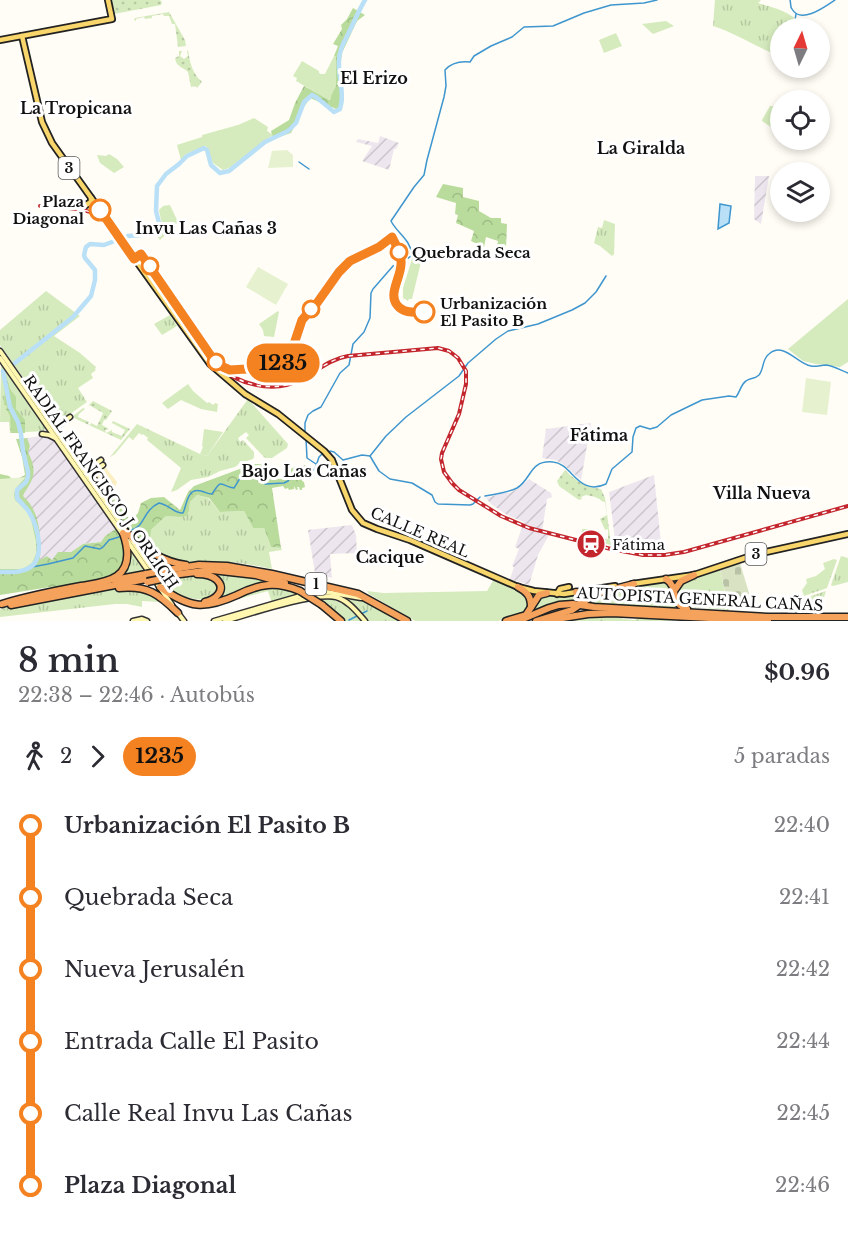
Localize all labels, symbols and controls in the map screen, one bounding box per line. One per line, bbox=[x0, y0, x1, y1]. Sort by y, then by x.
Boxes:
north arrow bbox=[770, 18, 830, 78]
map controls bbox=[770, 18, 830, 222]
district label: El Erizo bbox=[340, 68, 408, 88]
button: locate bbox=[770, 90, 830, 150]
district label: La Tropicana bbox=[20, 98, 132, 118]
district label: La Giralda bbox=[597, 138, 685, 158]
road number: 3 bbox=[58, 157, 80, 179]
button: layers bbox=[770, 162, 830, 222]
place label: Plaza Diagonal bbox=[12, 192, 85, 228]
marker: Plaza Diagonal bbox=[89, 199, 111, 221]
district label: Invu Las Cañas 3 bbox=[135, 218, 277, 238]
marker: Quebrada Seca bbox=[390, 243, 408, 261]
place label: Quebrada Seca bbox=[412, 243, 531, 262]
unlabelled marker bbox=[141, 257, 159, 275]
place label: Urbanización El Pasito B bbox=[440, 294, 547, 330]
unlabelled marker bbox=[302, 300, 320, 318]
marker: Urbanización El Pasito B bbox=[413, 301, 435, 323]
line badge: 1235 bbox=[241, 344, 325, 382]
text: 1235 bbox=[259, 350, 307, 376]
unlabelled marker bbox=[207, 353, 225, 371]
street label: RADIAL FRANCISCO J. ORLICH bbox=[20, 371, 183, 593]
district label: Fátima bbox=[570, 425, 628, 445]
district label: Bajo Las Cañas bbox=[241, 461, 367, 481]
district label: Villa Nueva bbox=[712, 483, 811, 503]
street label: CALLE REAL bbox=[368, 503, 472, 561]
station icon: Fátima bbox=[575, 528, 607, 560]
place label: Fátima bbox=[612, 535, 666, 554]
road number: 3 bbox=[746, 543, 766, 565]
district label: Cacique bbox=[356, 547, 424, 567]
road number: 1 bbox=[306, 573, 326, 595]
street label: AUTOPISTA GENERAL CAÑAS bbox=[575, 583, 824, 615]
text: 8 min bbox=[18, 640, 119, 681]
text: $0.96 bbox=[764, 659, 830, 686]
text: 22:38 – 22:46 · Autobús bbox=[18, 683, 255, 707]
icon: walk bbox=[18, 740, 51, 773]
icon: forward bbox=[81, 740, 114, 773]
text: 1235 bbox=[135, 743, 184, 769]
text: 2 bbox=[60, 744, 72, 768]
text: 5 paradas bbox=[734, 744, 830, 768]
text: Urbanización El Pasito B bbox=[64, 812, 350, 839]
text: 22:40 bbox=[774, 813, 830, 837]
text: Quebrada Seca bbox=[64, 884, 233, 911]
text: 22:41 bbox=[779, 885, 830, 909]
text: Nueva Jerusalén bbox=[64, 956, 245, 983]
text: 22:42 bbox=[776, 957, 830, 981]
text: Entrada Calle El Pasito bbox=[64, 1028, 319, 1055]
text: 22:44 bbox=[776, 1029, 830, 1053]
text: Calle Real Invu Las Cañas bbox=[64, 1100, 353, 1127]
text: 22:45 bbox=[777, 1101, 830, 1125]
text: Plaza Diagonal bbox=[64, 1172, 236, 1199]
text: 22:46 bbox=[775, 1173, 830, 1197]

